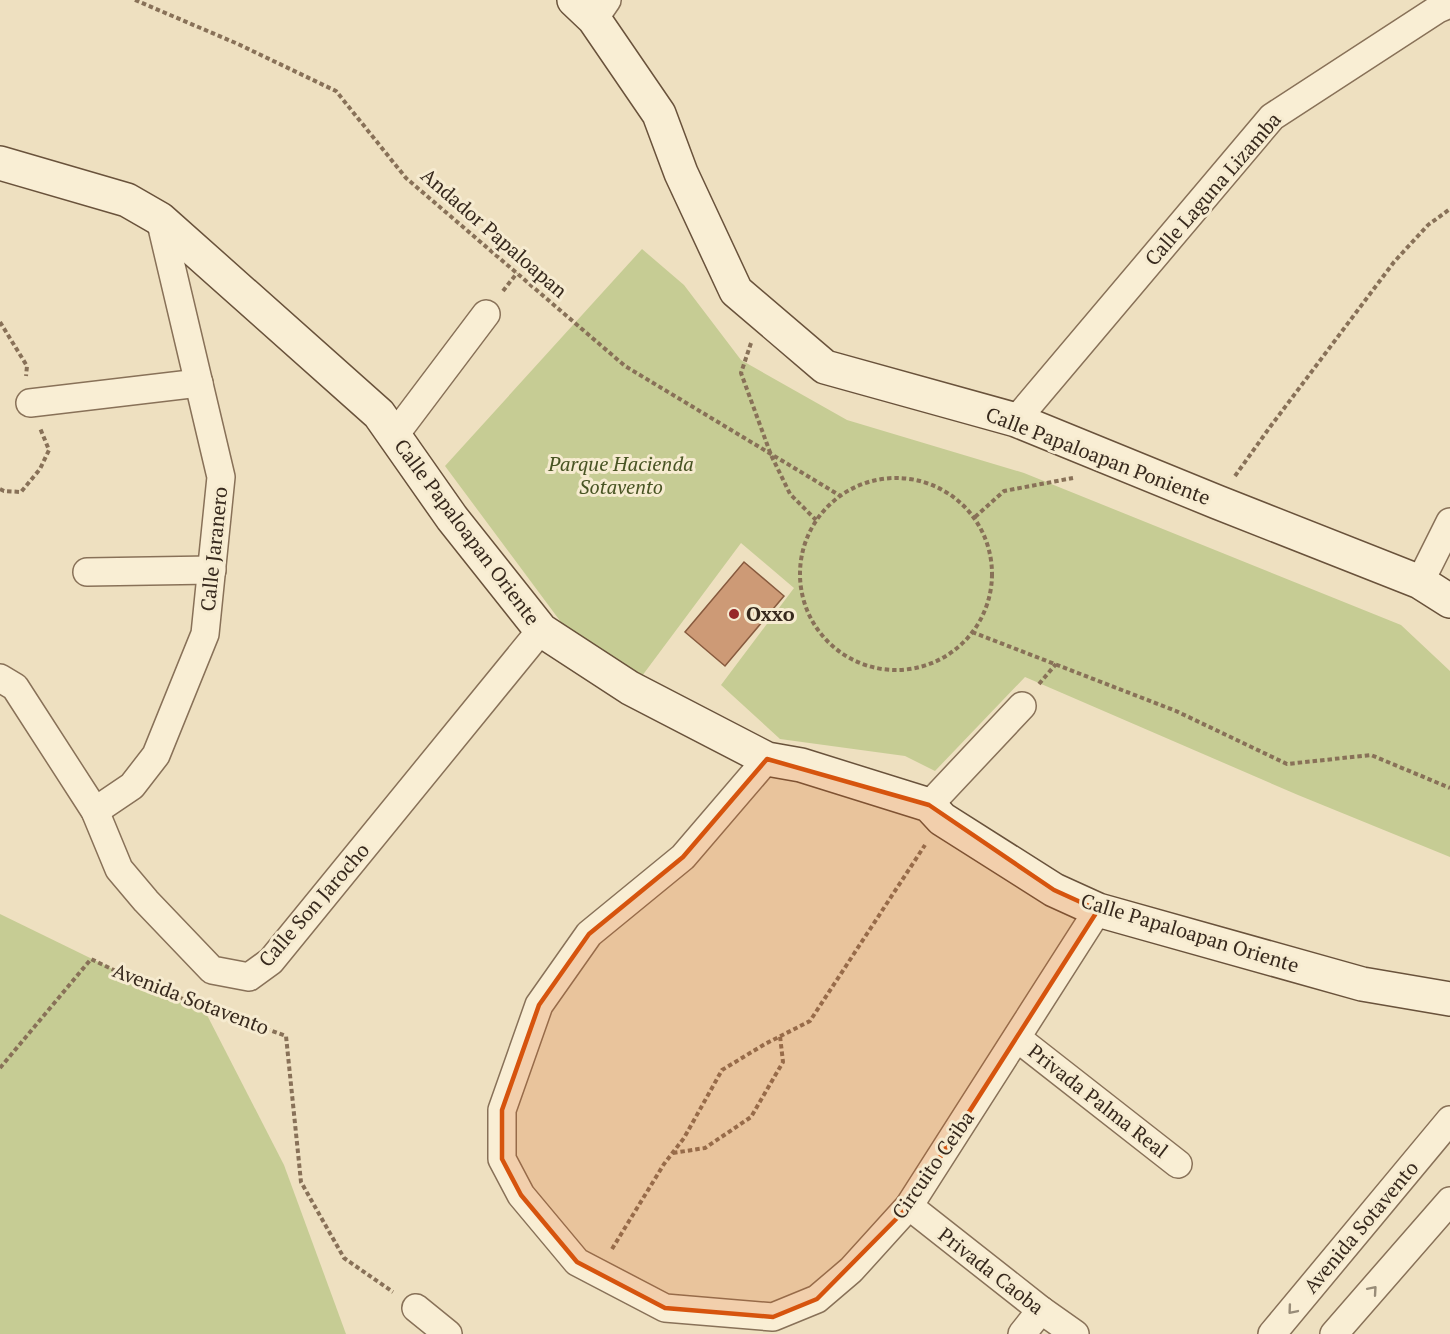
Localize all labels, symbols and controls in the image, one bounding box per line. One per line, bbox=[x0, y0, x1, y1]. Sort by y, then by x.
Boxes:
street label: Calle Laguna Lizamba bbox=[1138, 106, 1287, 271]
street label: Andador Papaloapan bbox=[416, 162, 573, 304]
street label: Calle Papaloapan Poniente bbox=[982, 400, 1214, 511]
street label: Calle Papaloapan Oriente bbox=[388, 433, 546, 630]
park label: Parque Hacienda Sotavento bbox=[547, 450, 694, 500]
street label: Calle Jaranero bbox=[194, 485, 233, 613]
place label: Oxxo bbox=[746, 600, 795, 627]
marker: Oxxo bbox=[727, 607, 741, 621]
street label: Calle Son Jarocho bbox=[252, 837, 375, 972]
street label: Calle Papaloapan Oriente bbox=[1078, 886, 1302, 979]
street label: Avenida Sotavento bbox=[109, 956, 273, 1041]
street label: Privada Palma Real bbox=[1023, 1037, 1174, 1164]
street label: Circuito Ceiba bbox=[885, 1105, 980, 1224]
street label: Avenida Sotavento bbox=[1297, 1155, 1424, 1299]
street label: Privada Caoba bbox=[933, 1221, 1050, 1320]
one-way arrow bbox=[1366, 1286, 1377, 1297]
one-way arrow bbox=[1288, 1303, 1299, 1314]

